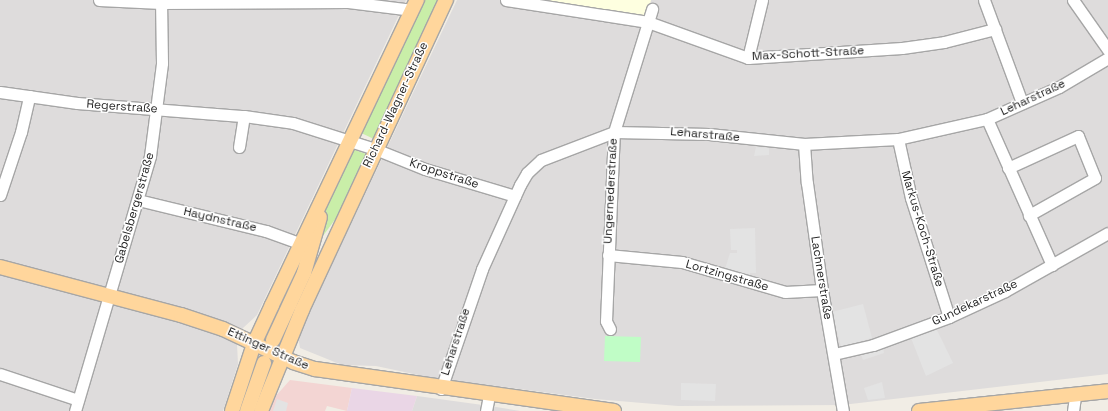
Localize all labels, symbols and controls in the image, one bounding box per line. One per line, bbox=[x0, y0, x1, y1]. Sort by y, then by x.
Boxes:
street label: Richard-Wagner-Straße bbox=[361, 40, 431, 170]
street label: Max-Schott-Straße bbox=[752, 44, 864, 64]
street label: Leharstraße bbox=[998, 77, 1068, 119]
street label: Regerstraße bbox=[86, 97, 158, 117]
street label: Leharstraße bbox=[670, 125, 740, 145]
street label: Ungernederstraße bbox=[601, 138, 621, 244]
street label: Gabelsbergerstraße bbox=[112, 151, 158, 265]
street label: Kroppstraße bbox=[408, 156, 480, 192]
street label: Markus-Koch-Straße bbox=[897, 169, 947, 289]
street label: Haydnstraße bbox=[182, 205, 258, 235]
street label: Lachnerstraße bbox=[807, 235, 835, 321]
street label: Lortzingstraße bbox=[684, 257, 770, 295]
street label: Gundekarstraße bbox=[930, 277, 1020, 329]
street label: Leharstraße bbox=[438, 307, 474, 377]
street label: Ettinger Straße bbox=[225, 325, 311, 373]

